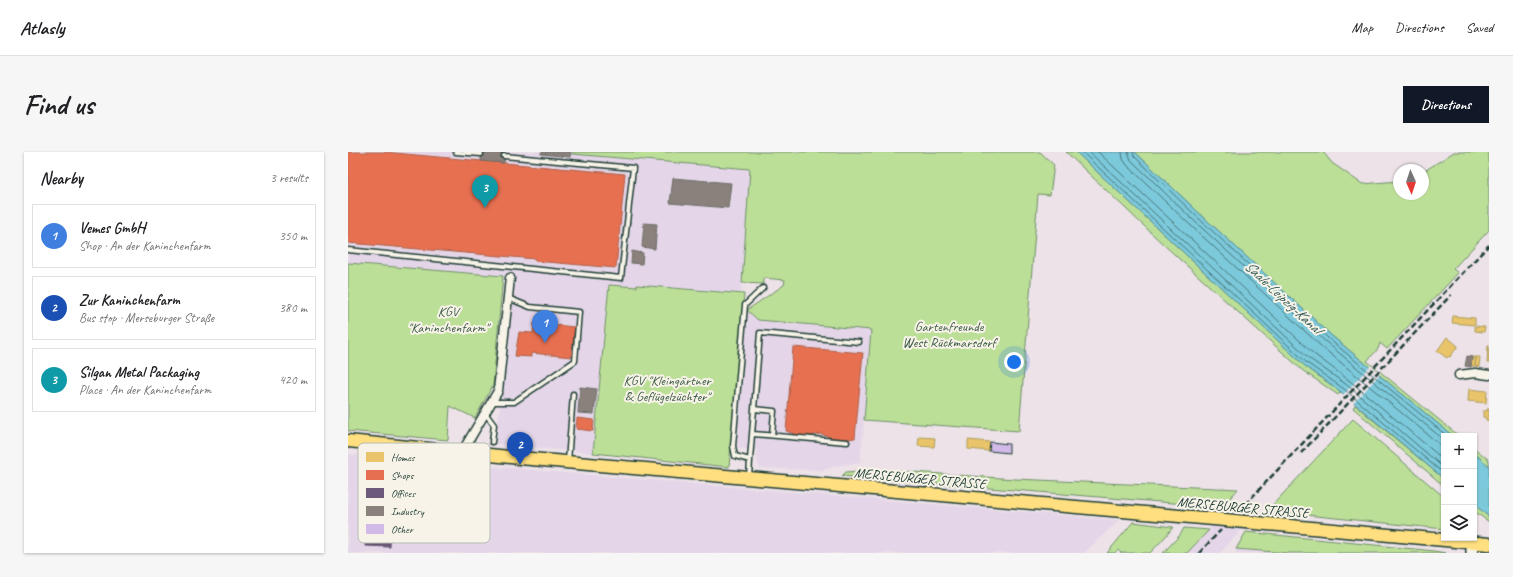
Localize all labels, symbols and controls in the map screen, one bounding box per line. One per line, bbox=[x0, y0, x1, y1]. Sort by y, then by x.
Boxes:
text: Atlasly bbox=[20, 16, 64, 40]
text: Map bbox=[1352, 19, 1373, 36]
text: Directions bbox=[1395, 19, 1444, 36]
text: Saved bbox=[1466, 19, 1493, 36]
button: Directions bbox=[1403, 86, 1489, 123]
text: Find us bbox=[24, 87, 94, 122]
north arrow bbox=[1393, 164, 1429, 200]
text: Nearby bbox=[40, 168, 83, 189]
text: 3 results bbox=[270, 170, 308, 186]
pin: 3 bbox=[472, 175, 498, 208]
text: Vemes GmbH bbox=[79, 219, 145, 238]
text: 1 bbox=[51, 228, 57, 244]
text: 350 m bbox=[279, 228, 307, 244]
text: Shop · An der Kaninchenfarm bbox=[79, 238, 210, 254]
water label: Saale-Leipzig-Kanal bbox=[1240, 257, 1329, 342]
text: Zur Kaninchenfarm bbox=[79, 291, 180, 310]
text: 2 bbox=[51, 300, 57, 316]
text: 380 m bbox=[279, 300, 307, 316]
park label: KGV "Kaninchenfarm" bbox=[408, 303, 491, 336]
text: Bus stop · Merseburger Straße bbox=[79, 310, 214, 326]
pin: 1 bbox=[532, 310, 558, 343]
park label: Gartenfreunde West Rückmarsdorf bbox=[902, 318, 998, 351]
your location bbox=[1004, 352, 1024, 372]
text: Silgan Metal Packaging bbox=[79, 363, 199, 382]
text: 3 bbox=[51, 372, 57, 388]
text: 420 m bbox=[279, 372, 307, 388]
park label: KGV "Kleingärtner & Geflügelzüchter" bbox=[624, 372, 712, 405]
text: Place · An der Kaninchenfarm bbox=[79, 382, 211, 398]
pin: 2 bbox=[507, 432, 533, 465]
map controls bbox=[1441, 433, 1477, 541]
button: + bbox=[1441, 433, 1477, 469]
legend bbox=[358, 443, 490, 543]
text: Homes bbox=[391, 450, 416, 464]
street label: MERSEBURGER STRASSE bbox=[853, 464, 989, 493]
text: Shops bbox=[391, 468, 415, 482]
button: − bbox=[1441, 469, 1477, 505]
text: Offices bbox=[391, 486, 416, 500]
street label: MERSEBURGER STRASSE bbox=[1176, 493, 1312, 522]
text: Industry bbox=[391, 504, 425, 518]
button: layers bbox=[1441, 505, 1477, 541]
text: Other bbox=[391, 522, 414, 536]

